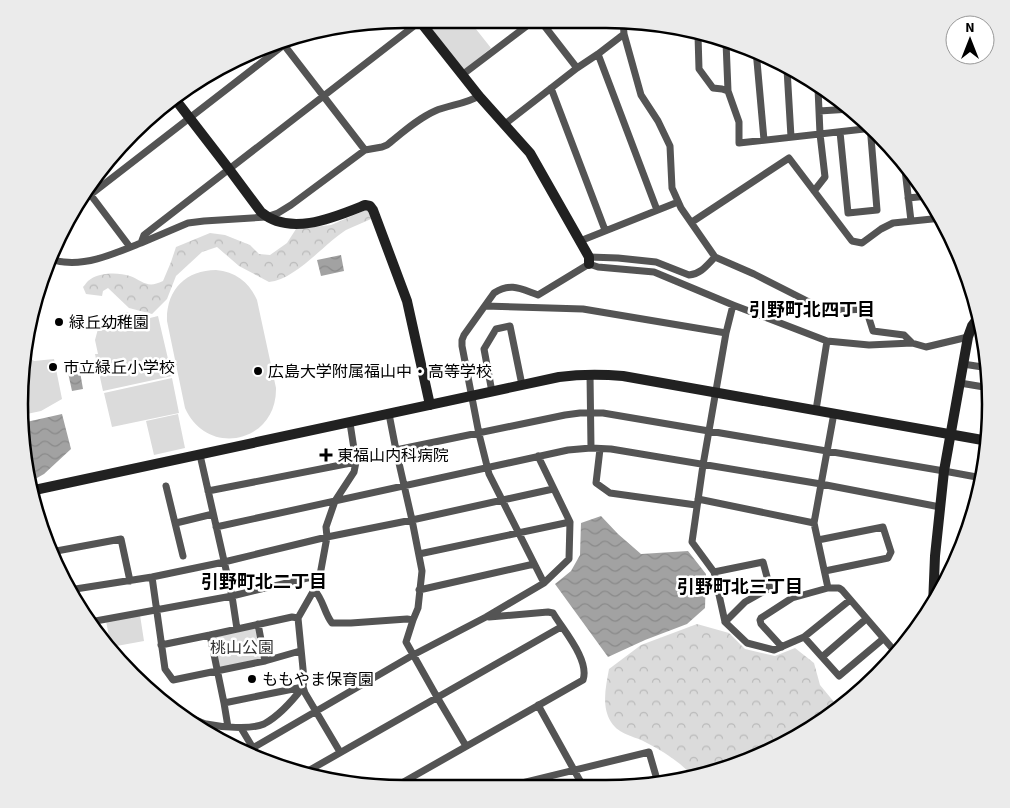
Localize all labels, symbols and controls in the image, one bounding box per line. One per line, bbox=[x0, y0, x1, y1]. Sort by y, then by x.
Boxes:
north arrow bbox=[945, 15, 995, 65]
text: N bbox=[965, 18, 975, 38]
district label: 引野町北四丁目 bbox=[749, 298, 875, 323]
place label: 緑丘幼稚園 bbox=[69, 312, 149, 334]
marker: 緑丘幼稚園 bbox=[53, 316, 65, 328]
place label: 市立緑丘小学校 bbox=[63, 357, 175, 379]
marker: 市立緑丘小学校 bbox=[47, 361, 59, 373]
place label: 広島大学附属福山中・高等学校 bbox=[268, 361, 492, 383]
marker: 広島大学附属福山中・高等学校 bbox=[252, 365, 264, 377]
place label: 東福山内科病院 bbox=[337, 445, 449, 467]
marker: 東福山内科病院 bbox=[319, 448, 333, 462]
district label: 引野町北二丁目 bbox=[201, 570, 327, 595]
district label: 引野町北三丁目 bbox=[677, 575, 803, 600]
park label: 桃山公園 bbox=[210, 637, 274, 659]
place label: ももやま保育園 bbox=[262, 669, 374, 691]
marker: ももやま保育園 bbox=[246, 673, 258, 685]

